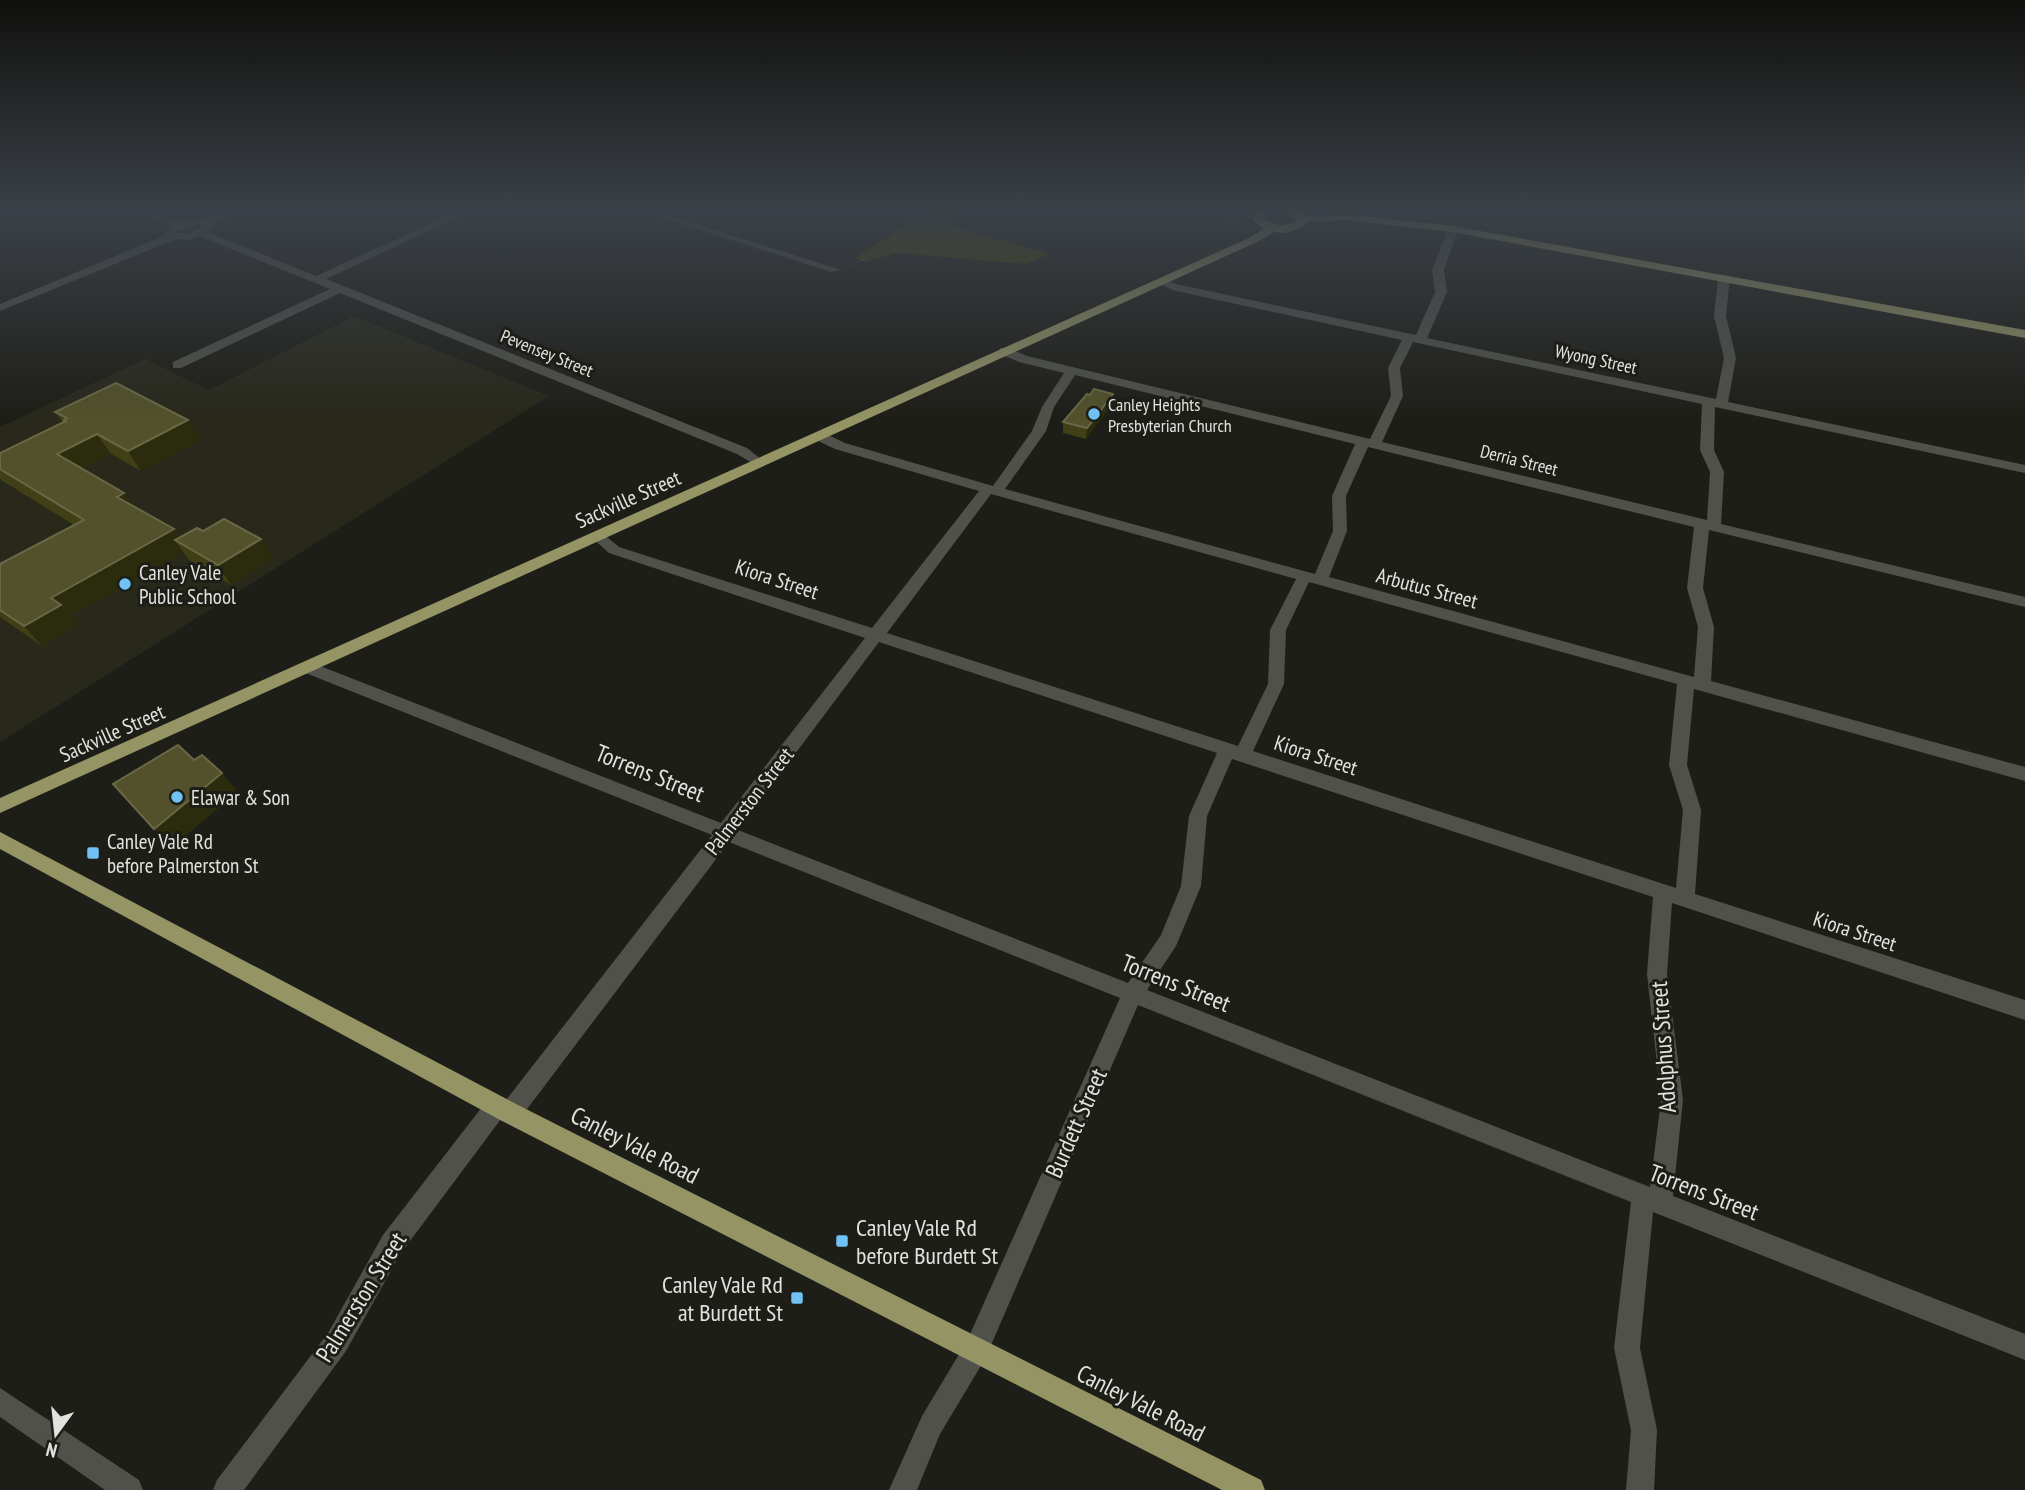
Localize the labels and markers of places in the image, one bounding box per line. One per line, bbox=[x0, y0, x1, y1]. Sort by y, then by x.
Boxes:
place label: Canley Heights Presbyterian Church bbox=[1108, 393, 1232, 437]
marker: Canley Heights Presbyterian Church bbox=[1086, 406, 1102, 422]
place label: Canley Vale Public School bbox=[139, 559, 236, 610]
marker: Canley Vale Public School bbox=[117, 576, 133, 592]
place label: Elawar & Son bbox=[191, 784, 290, 811]
marker: Elawar & Son bbox=[169, 789, 185, 805]
place label: Canley Vale Rd before Palmerston St bbox=[107, 828, 259, 879]
marker: Canley Vale Rd before Palmerston St bbox=[85, 845, 101, 861]
place label: Canley Vale Rd before Burdett St bbox=[856, 1212, 998, 1271]
marker: Canley Vale Rd before Burdett St bbox=[834, 1233, 850, 1249]
place label: Canley Vale Rd at Burdett St bbox=[662, 1269, 783, 1328]
marker: Canley Vale Rd at Burdett St bbox=[789, 1290, 805, 1306]

